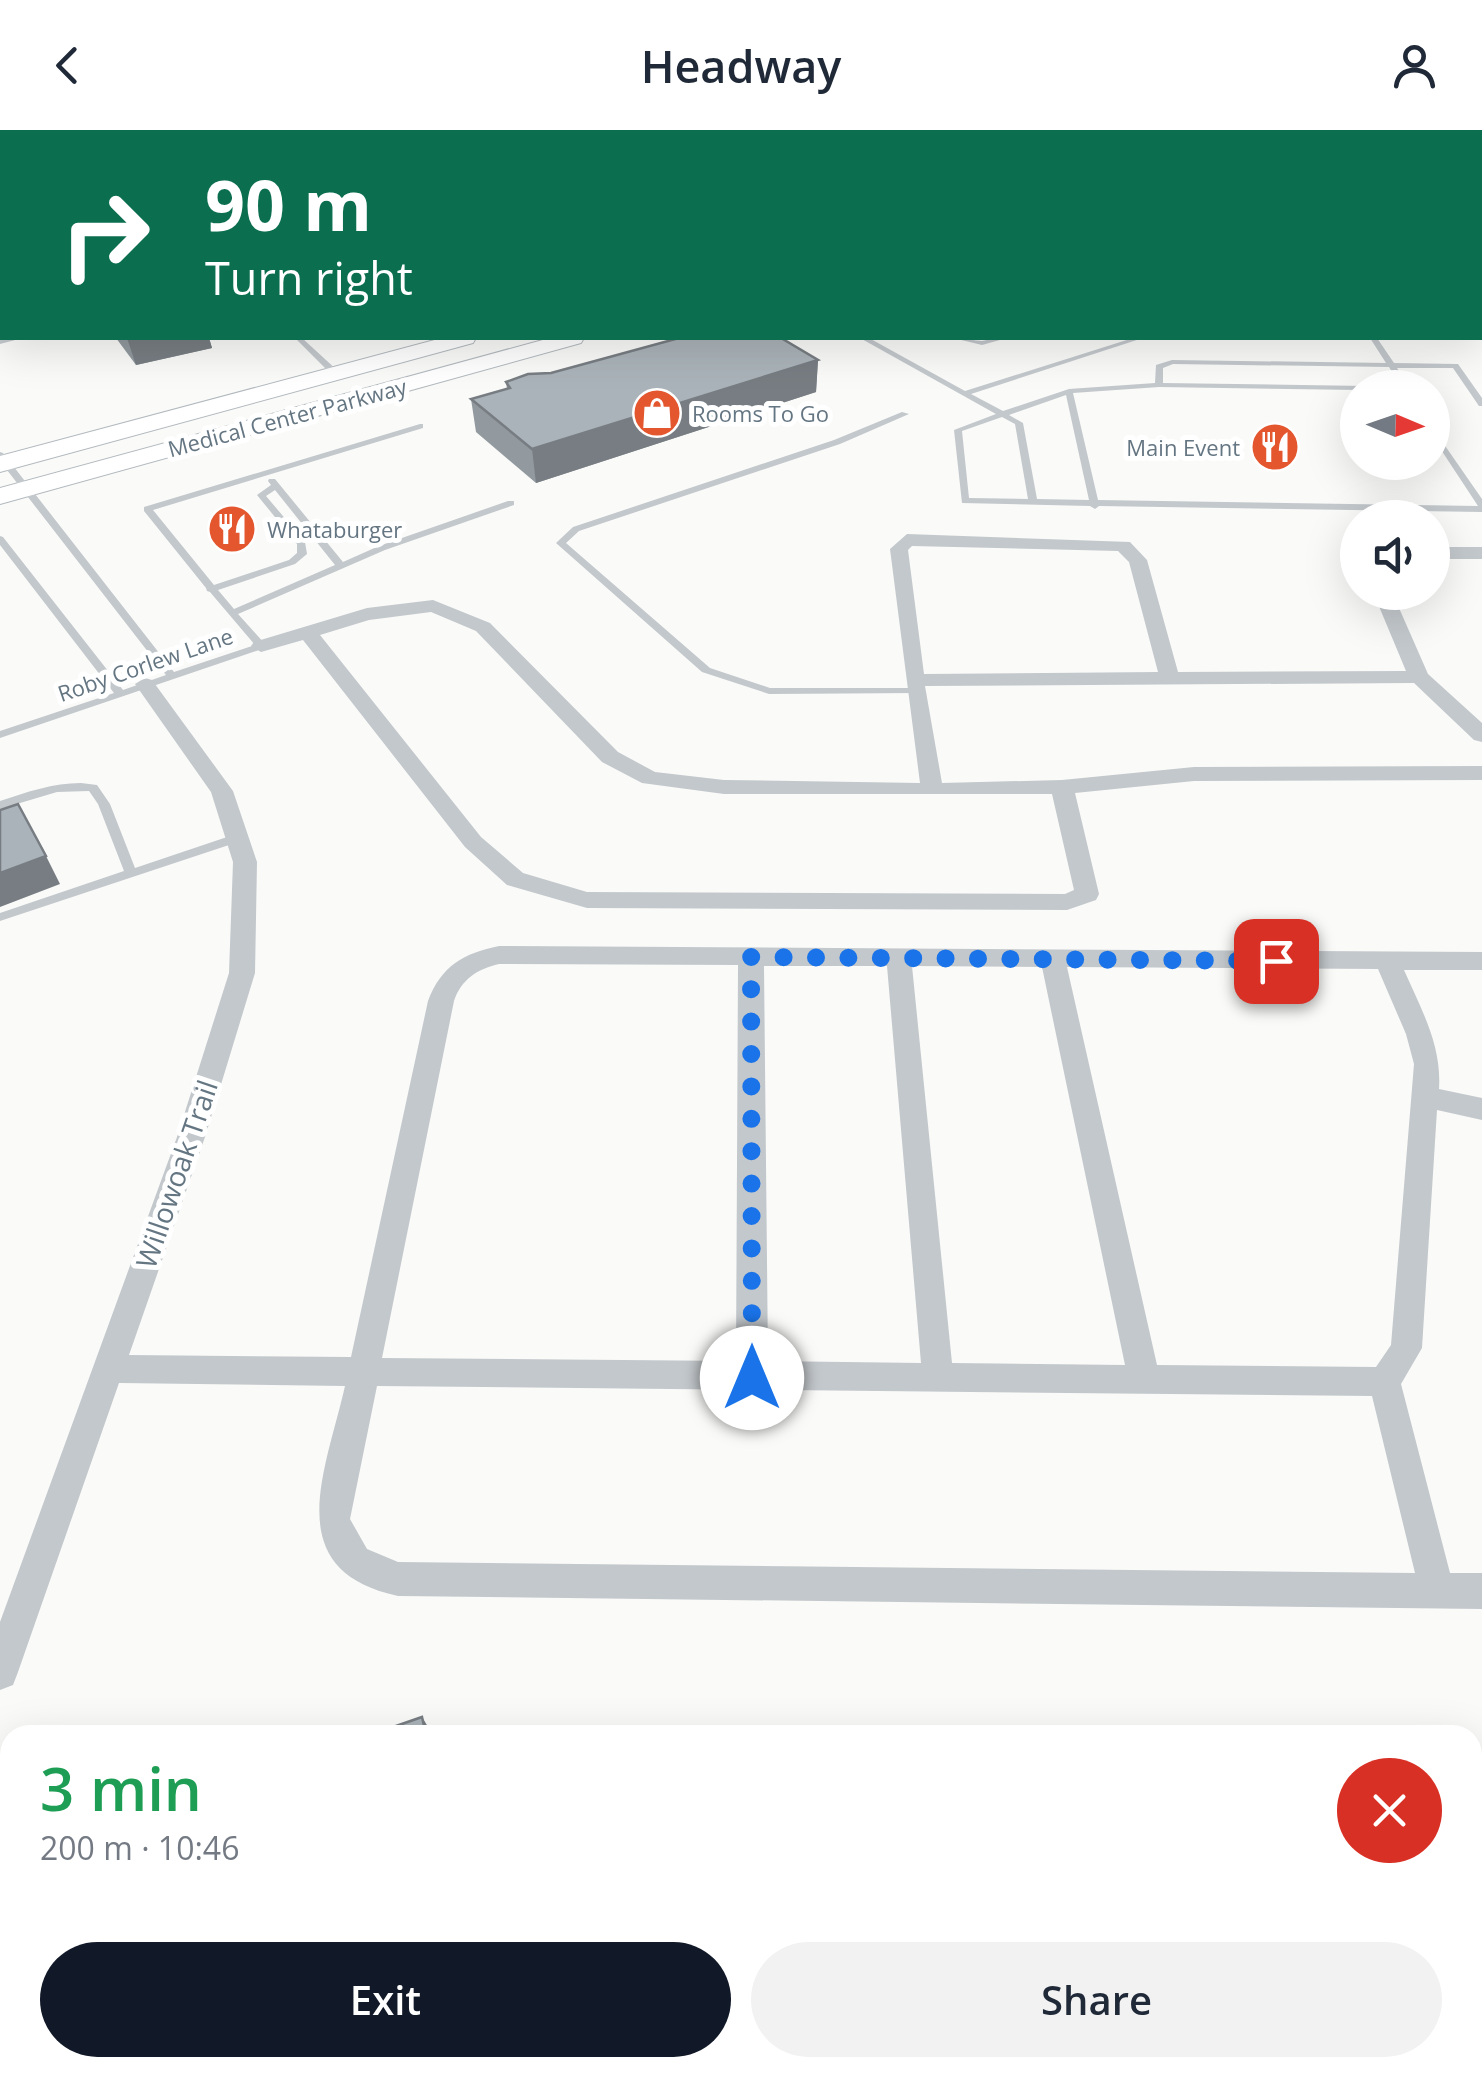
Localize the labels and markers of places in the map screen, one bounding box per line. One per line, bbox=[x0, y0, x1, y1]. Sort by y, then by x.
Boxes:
shop icon: Rooms To Go bbox=[631, 387, 683, 439]
place label: Rooms To Go bbox=[692, 398, 829, 428]
restaurant icon: Main Event bbox=[1249, 421, 1301, 473]
place label: Main Event bbox=[1126, 432, 1240, 462]
restaurant icon: Whataburger bbox=[206, 503, 258, 555]
place label: Whataburger bbox=[267, 514, 402, 544]
pin bbox=[1234, 919, 1319, 1004]

